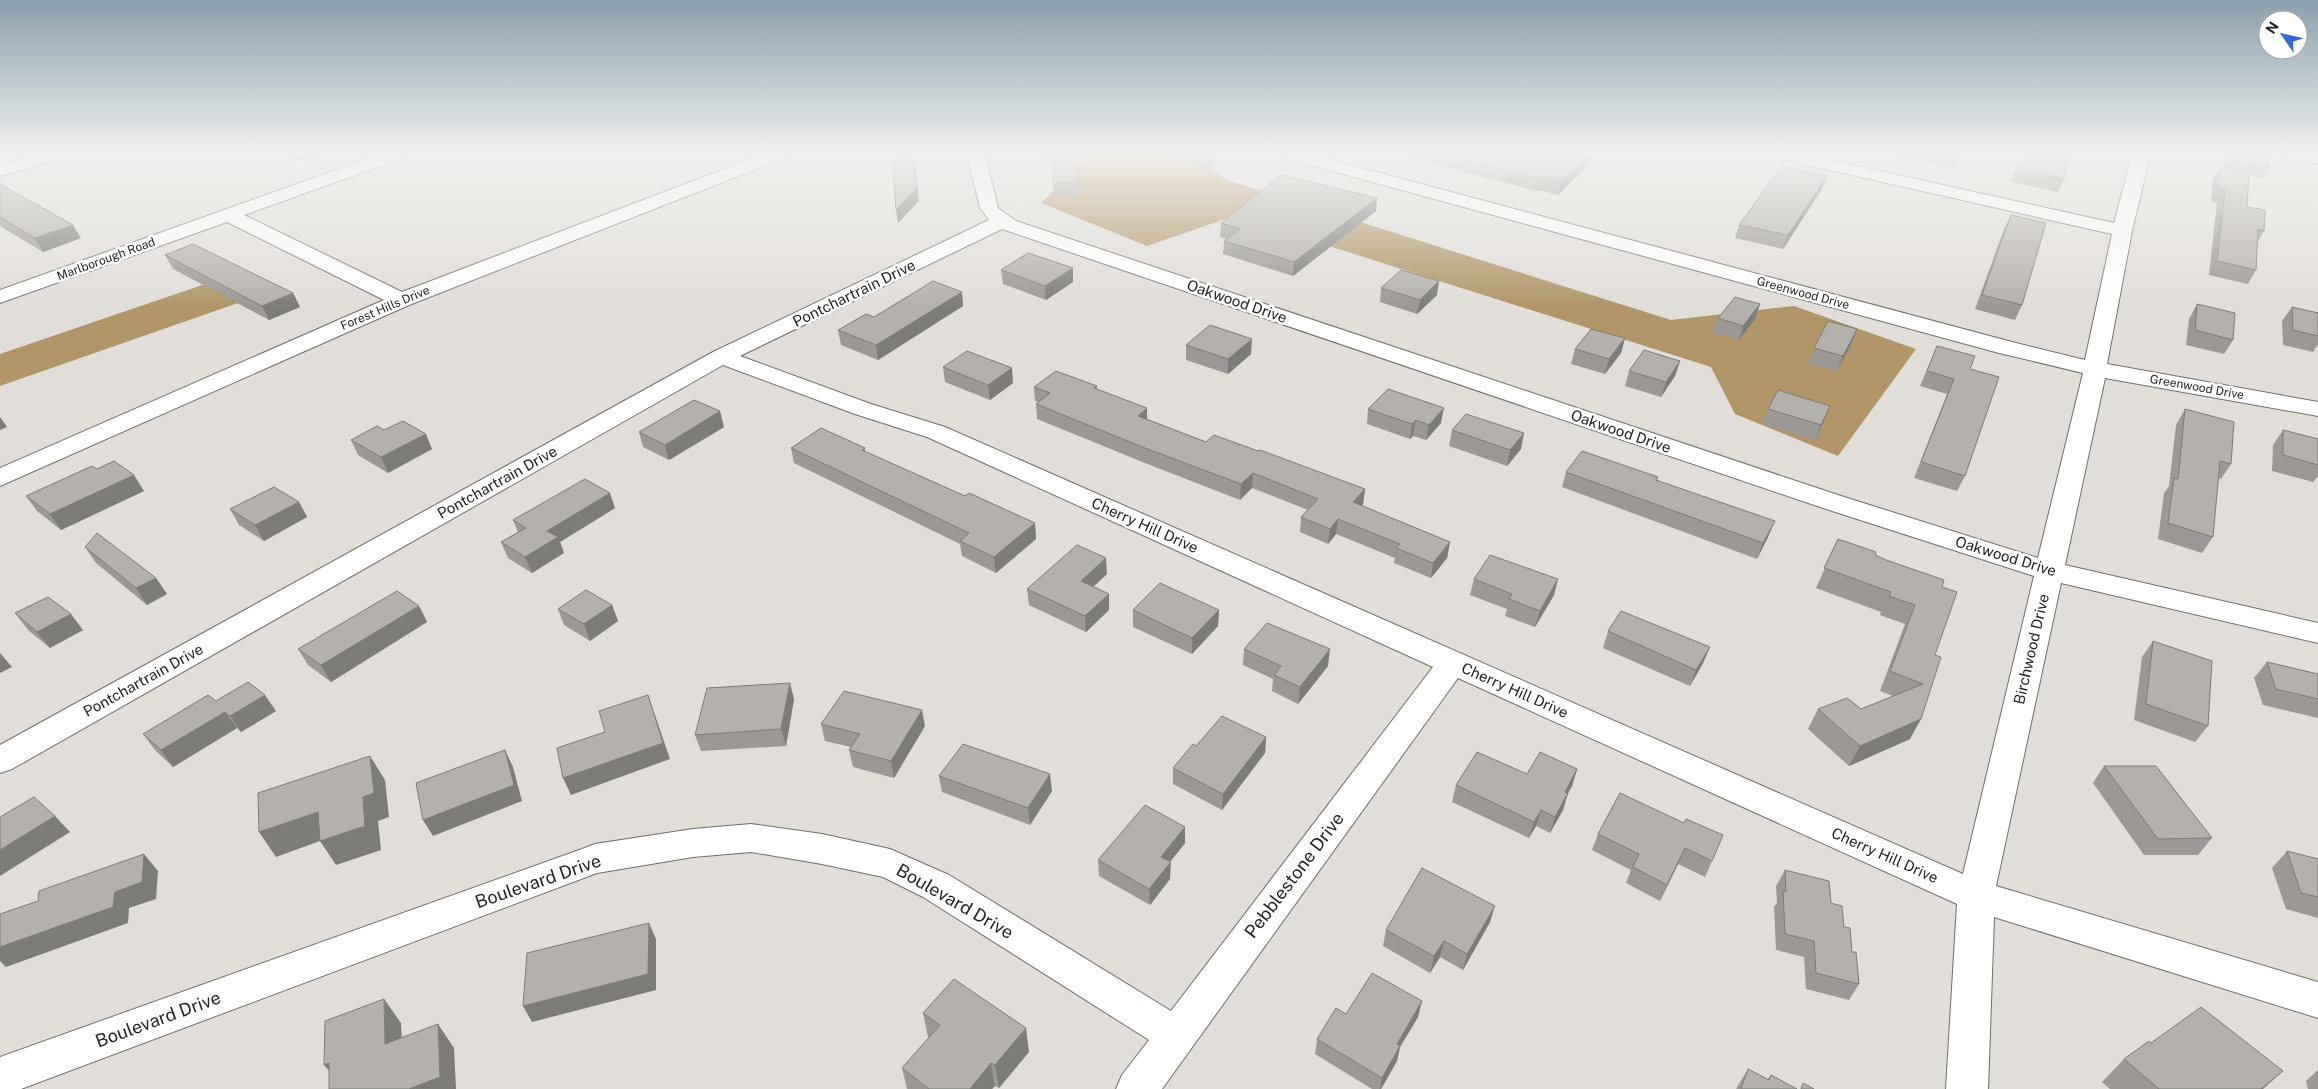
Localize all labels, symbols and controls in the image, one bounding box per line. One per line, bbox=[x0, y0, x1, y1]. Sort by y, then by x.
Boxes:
north arrow bbox=[2258, 10, 2308, 60]
text: N bbox=[2263, 19, 2282, 37]
street label: Marlborough Road bbox=[55, 235, 157, 283]
street label: Pontchartrain Drive bbox=[790, 256, 918, 330]
street label: Greenwood Drive bbox=[1755, 274, 1851, 312]
street label: Oakwood Drive bbox=[1185, 276, 1289, 326]
street label: Forest Hills Drive bbox=[338, 283, 432, 333]
street label: Greenwood Drive bbox=[2149, 372, 2245, 402]
street label: Oakwood Drive bbox=[1569, 406, 1673, 456]
street label: Pontchartrain Drive bbox=[434, 442, 560, 522]
street label: Cherry Hill Drive bbox=[1089, 494, 1201, 556]
street label: Oakwood Drive bbox=[1953, 533, 2059, 579]
street label: Birchwood Drive bbox=[2010, 592, 2052, 706]
street label: Pontchartrain Drive bbox=[80, 640, 206, 720]
street label: Cherry Hill Drive bbox=[1459, 659, 1571, 721]
street label: Pebblestone Drive bbox=[1240, 808, 1348, 942]
street label: Cherry Hill Drive bbox=[1829, 824, 1941, 886]
street label: Boulevard Drive bbox=[472, 850, 604, 912]
street label: Boulevard Drive bbox=[893, 859, 1017, 943]
street label: Boulevard Drive bbox=[92, 987, 224, 1051]

